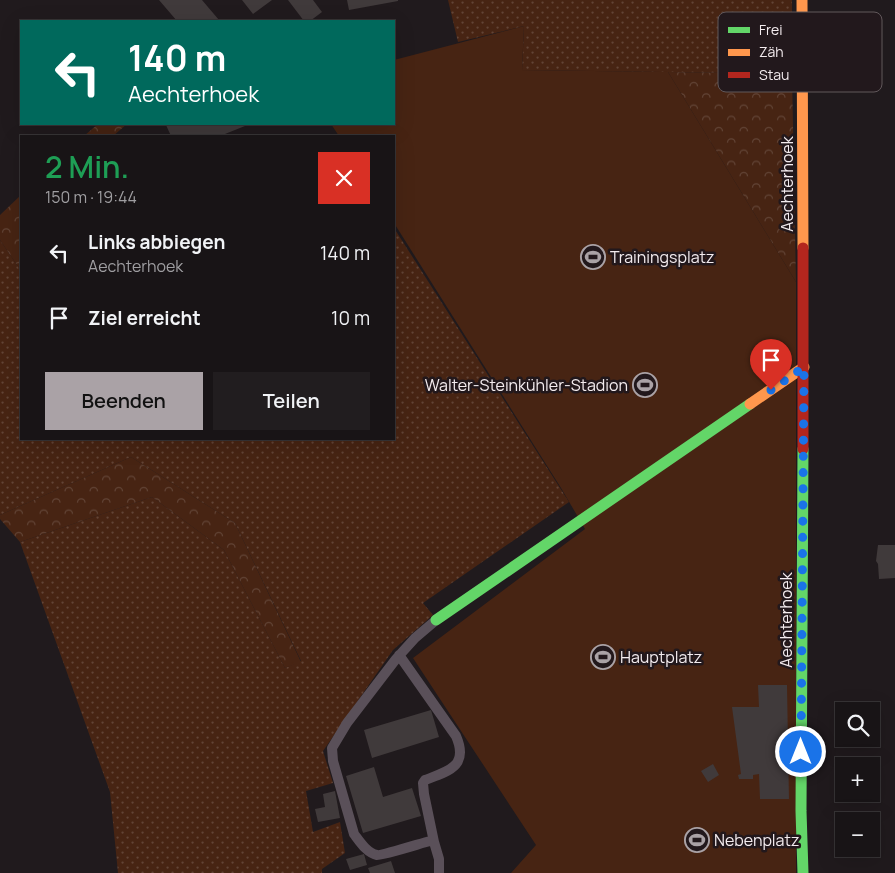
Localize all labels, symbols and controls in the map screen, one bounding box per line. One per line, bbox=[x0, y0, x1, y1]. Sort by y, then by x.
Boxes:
legend bbox=[718, 12, 882, 92]
text: Frei bbox=[759, 20, 782, 39]
text: 140 m bbox=[128, 34, 226, 82]
icon: left bbox=[45, 40, 110, 105]
text: Zäh bbox=[759, 42, 784, 61]
text: Stau bbox=[759, 65, 789, 84]
text: Aechterhoek bbox=[128, 79, 259, 109]
street label: Aechterhoek bbox=[776, 135, 798, 232]
text: 2 Min. bbox=[45, 146, 129, 187]
button: close bbox=[318, 152, 370, 204]
text: 150 m · 19:44 bbox=[45, 186, 137, 208]
text: Links abbiegen bbox=[88, 229, 225, 255]
icon: left bbox=[45, 239, 73, 267]
text: 140 m bbox=[320, 240, 370, 266]
sports icon: Trainingsplatz bbox=[580, 244, 606, 270]
place label: Trainingsplatz bbox=[610, 246, 714, 268]
text: Aechterhoek bbox=[88, 255, 183, 277]
icon: arrive bbox=[45, 304, 73, 332]
text: Ziel erreicht bbox=[88, 305, 201, 331]
text: 10 m bbox=[331, 305, 370, 331]
pin bbox=[750, 339, 792, 390]
icon: arrive bbox=[757, 346, 785, 374]
button: Beenden bbox=[45, 372, 203, 430]
button: Teilen bbox=[213, 372, 370, 430]
sports icon: Walter-Steinkühler-Stadion bbox=[632, 372, 658, 398]
place label: Walter-Steinkühler-Stadion bbox=[425, 374, 628, 396]
street label: Aechterhoek bbox=[775, 571, 797, 668]
sports icon: Hauptplatz bbox=[590, 644, 616, 670]
place label: Hauptplatz bbox=[620, 646, 702, 668]
map controls bbox=[835, 702, 880, 857]
button: search bbox=[835, 702, 880, 747]
position arrow bbox=[774, 725, 826, 777]
button: + bbox=[835, 757, 880, 802]
button: − bbox=[835, 812, 880, 857]
sports icon: Nebenplatz bbox=[684, 827, 710, 853]
place label: Nebenplatz bbox=[714, 829, 799, 851]

